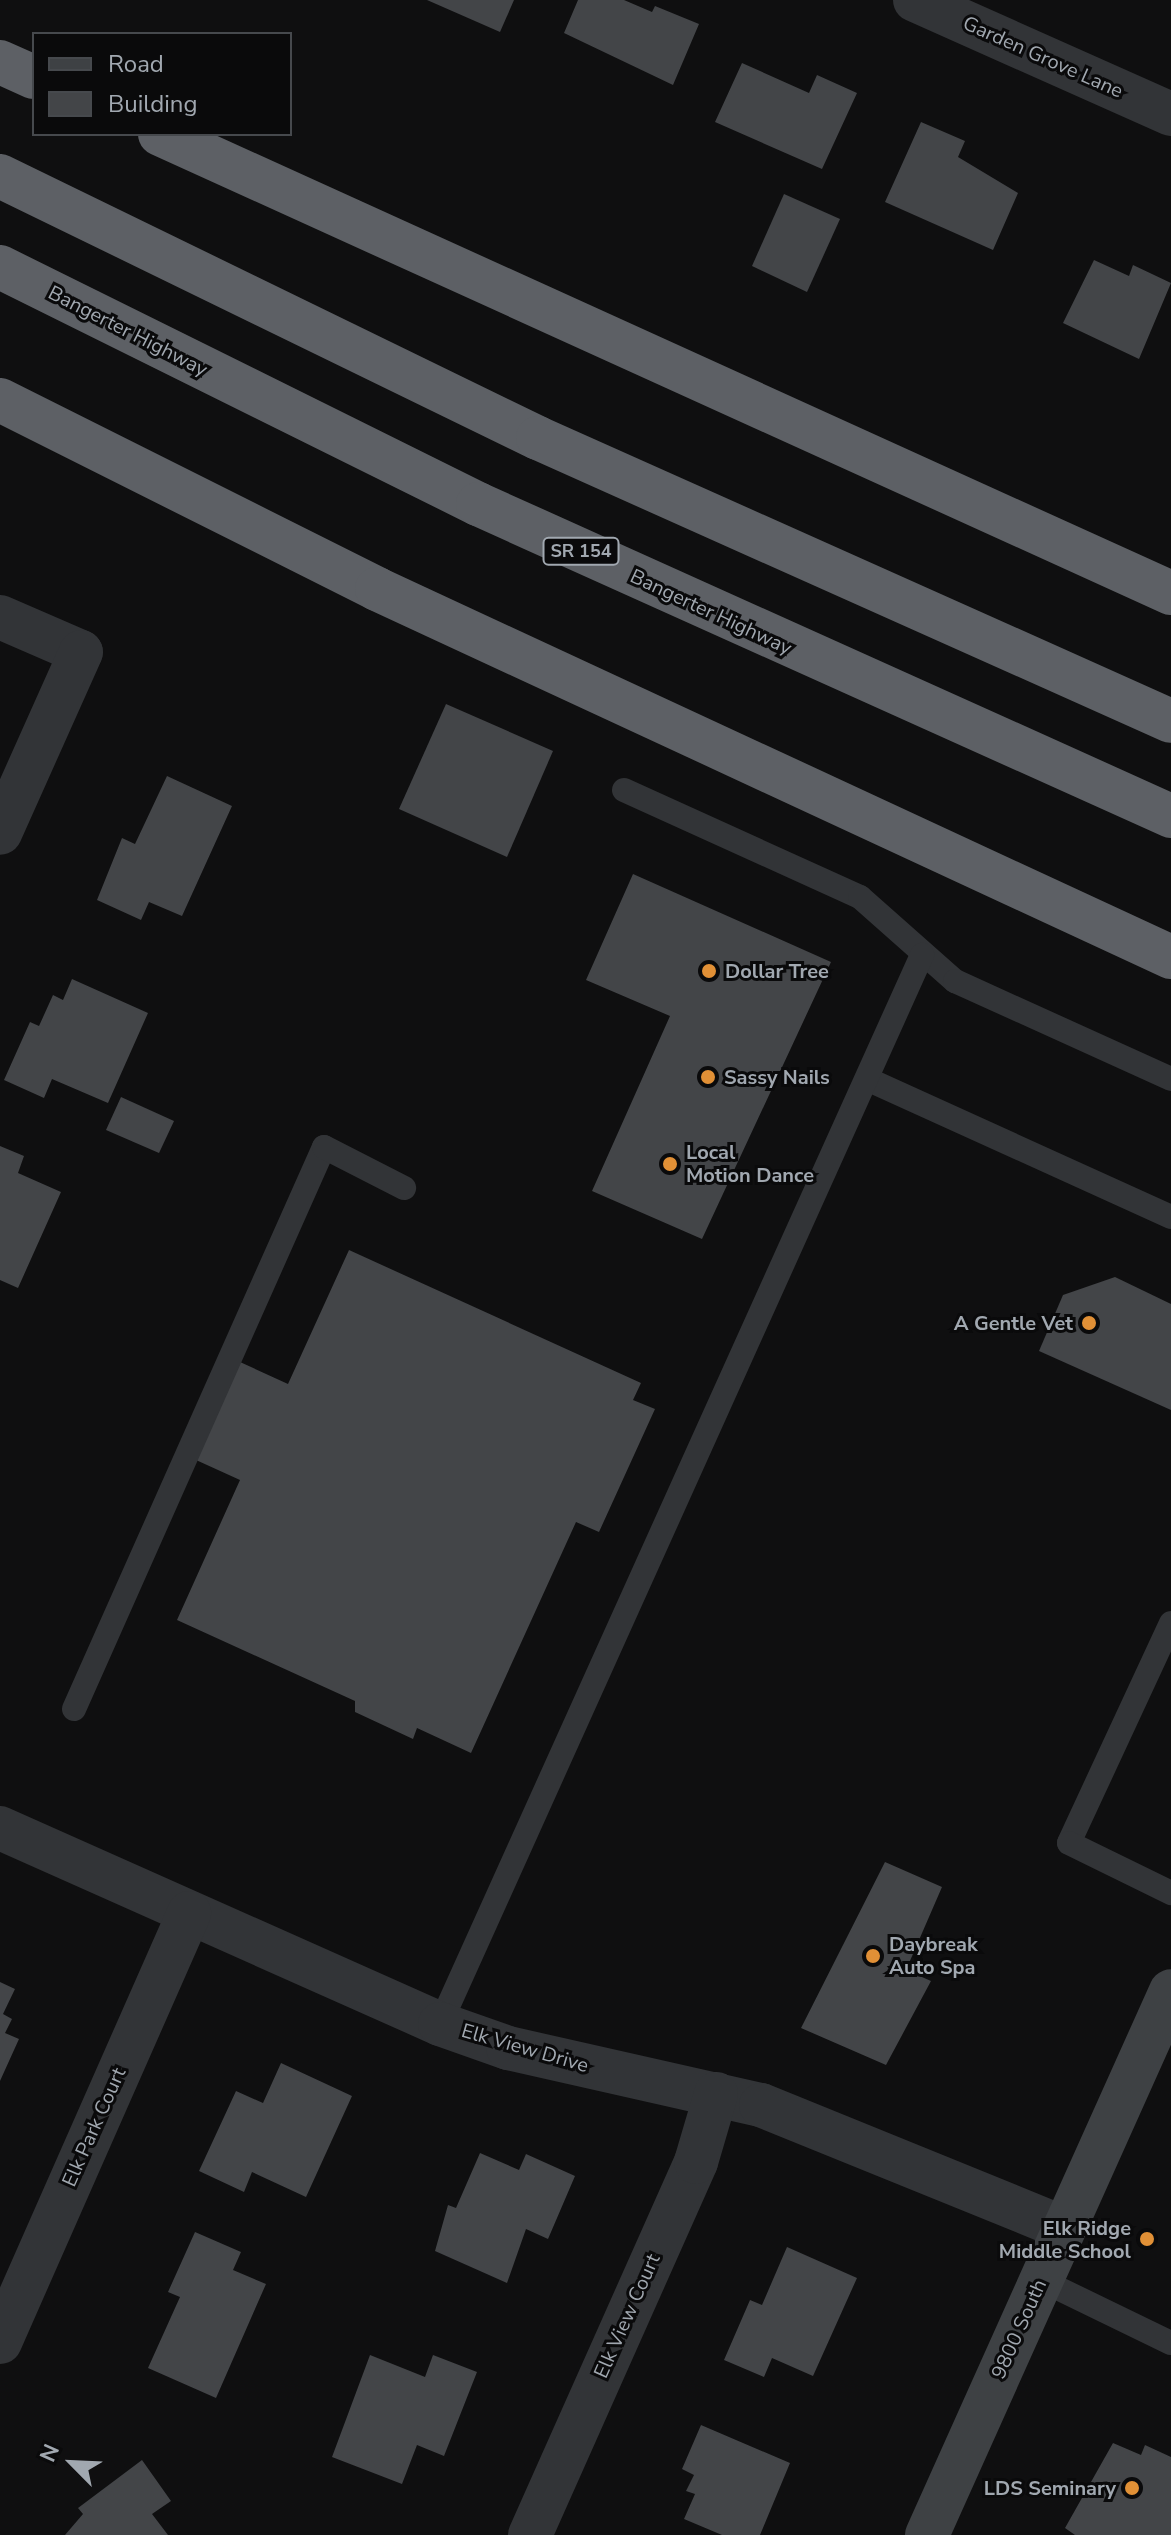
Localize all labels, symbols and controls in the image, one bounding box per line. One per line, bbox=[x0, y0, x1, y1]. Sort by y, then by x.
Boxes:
street label: Garden Grove Lane bbox=[959, 11, 1127, 103]
legend bbox=[32, 32, 292, 136]
text: Road bbox=[108, 48, 164, 80]
text: Building bbox=[108, 88, 198, 120]
street label: Bangerter Highway bbox=[44, 280, 212, 382]
road number: SR 154 bbox=[541, 537, 621, 565]
street label: Bangerter Highway bbox=[626, 564, 796, 660]
place label: Dollar Tree bbox=[725, 959, 829, 983]
marker: Dollar Tree bbox=[700, 962, 718, 980]
place label: Sassy Nails bbox=[724, 1065, 830, 1089]
marker: Sassy Nails bbox=[699, 1068, 717, 1086]
place label: Local Motion Dance bbox=[686, 1140, 814, 1187]
marker: Local Motion Dance bbox=[661, 1155, 679, 1173]
place label: A Gentle Vet bbox=[954, 1311, 1073, 1335]
marker: A Gentle Vet bbox=[1080, 1314, 1098, 1332]
place label: Daybreak Auto Spa bbox=[889, 1932, 978, 1979]
marker: Daybreak Auto Spa bbox=[864, 1947, 882, 1965]
street label: Elk View Drive bbox=[459, 2018, 591, 2078]
street label: Elk Park Court bbox=[57, 2064, 131, 2190]
place label: Elk Ridge Middle School bbox=[999, 2216, 1131, 2263]
marker: Elk Ridge Middle School bbox=[1138, 2230, 1156, 2248]
street label: Elk View Court bbox=[589, 2250, 665, 2382]
street label: 9800 South bbox=[986, 2276, 1052, 2382]
north arrow bbox=[32, 2423, 112, 2503]
text: N bbox=[33, 2440, 67, 2467]
place label: LDS Seminary bbox=[984, 2476, 1116, 2500]
marker: LDS Seminary bbox=[1123, 2479, 1141, 2497]

